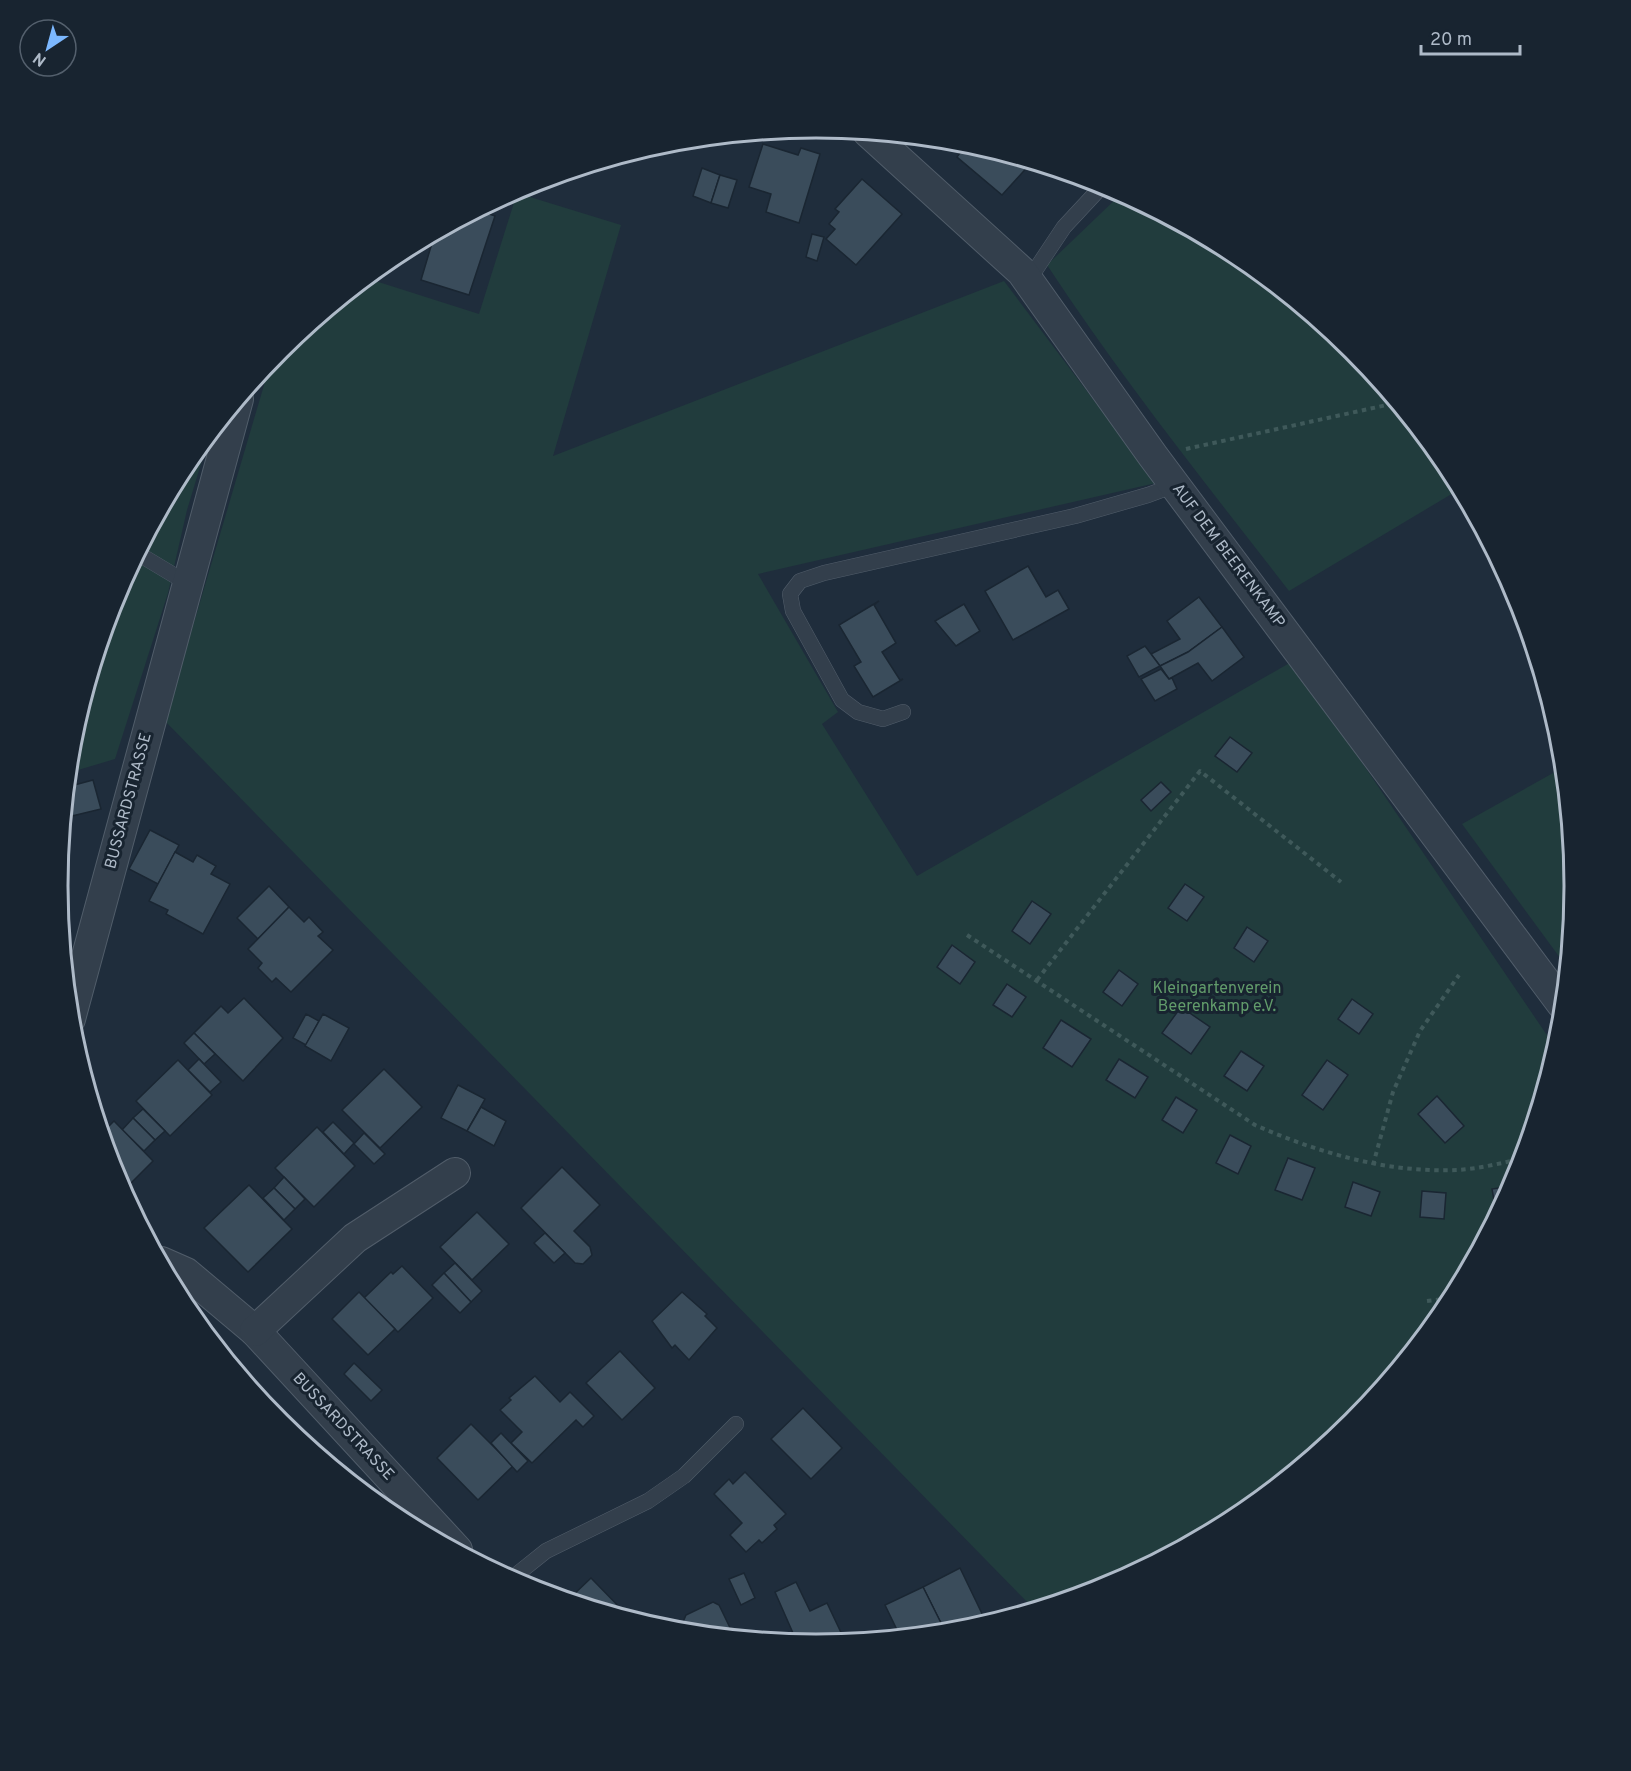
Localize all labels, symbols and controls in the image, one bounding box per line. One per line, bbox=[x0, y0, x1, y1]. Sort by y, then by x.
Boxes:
north arrow bbox=[18, 18, 78, 78]
scale bar bbox=[1421, 18, 1520, 56]
text: 20 m bbox=[1430, 29, 1472, 52]
text: N bbox=[30, 47, 51, 70]
street label: AUF DEM BEERENKAMP bbox=[1167, 480, 1289, 632]
street label: BUSSARDSTRASSE bbox=[101, 731, 157, 871]
park label: Kleingartenverein Beerenkamp e.V. bbox=[1153, 979, 1281, 1017]
street label: BUSSARDSTRASSE bbox=[288, 1369, 398, 1485]

